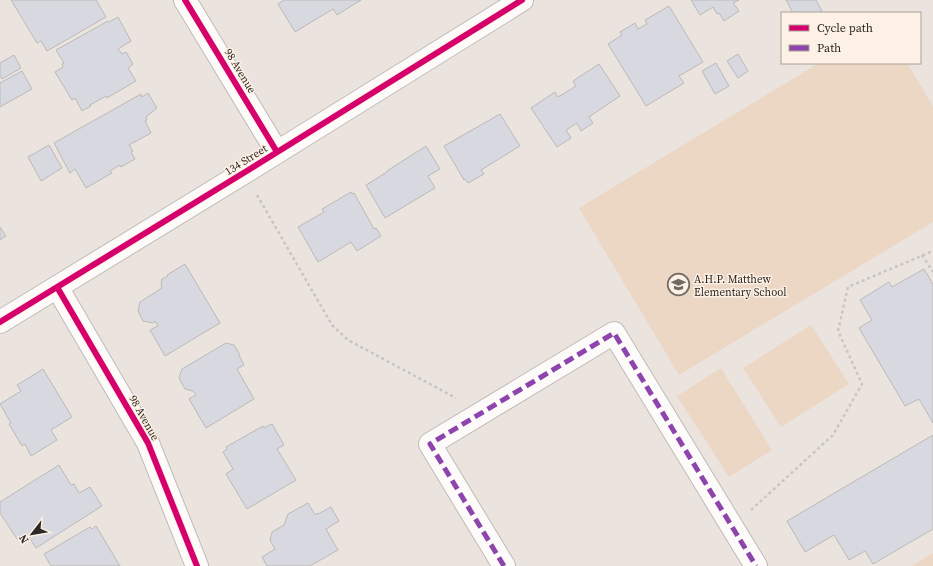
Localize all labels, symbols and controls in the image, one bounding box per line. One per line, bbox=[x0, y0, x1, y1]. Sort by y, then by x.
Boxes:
legend bbox=[781, 12, 921, 64]
text: Cycle path bbox=[817, 20, 873, 36]
text: Path bbox=[817, 40, 841, 56]
street label: 98 Avenue bbox=[221, 46, 259, 96]
street label: 134 Street bbox=[222, 141, 270, 179]
school or university icon: A.H.P. Matthew Elementary School bbox=[665, 272, 691, 298]
place label: A.H.P. Matthew Elementary School bbox=[694, 272, 786, 300]
street label: 98 Avenue bbox=[125, 393, 163, 444]
north arrow bbox=[12, 514, 52, 554]
text: N bbox=[15, 532, 32, 546]

